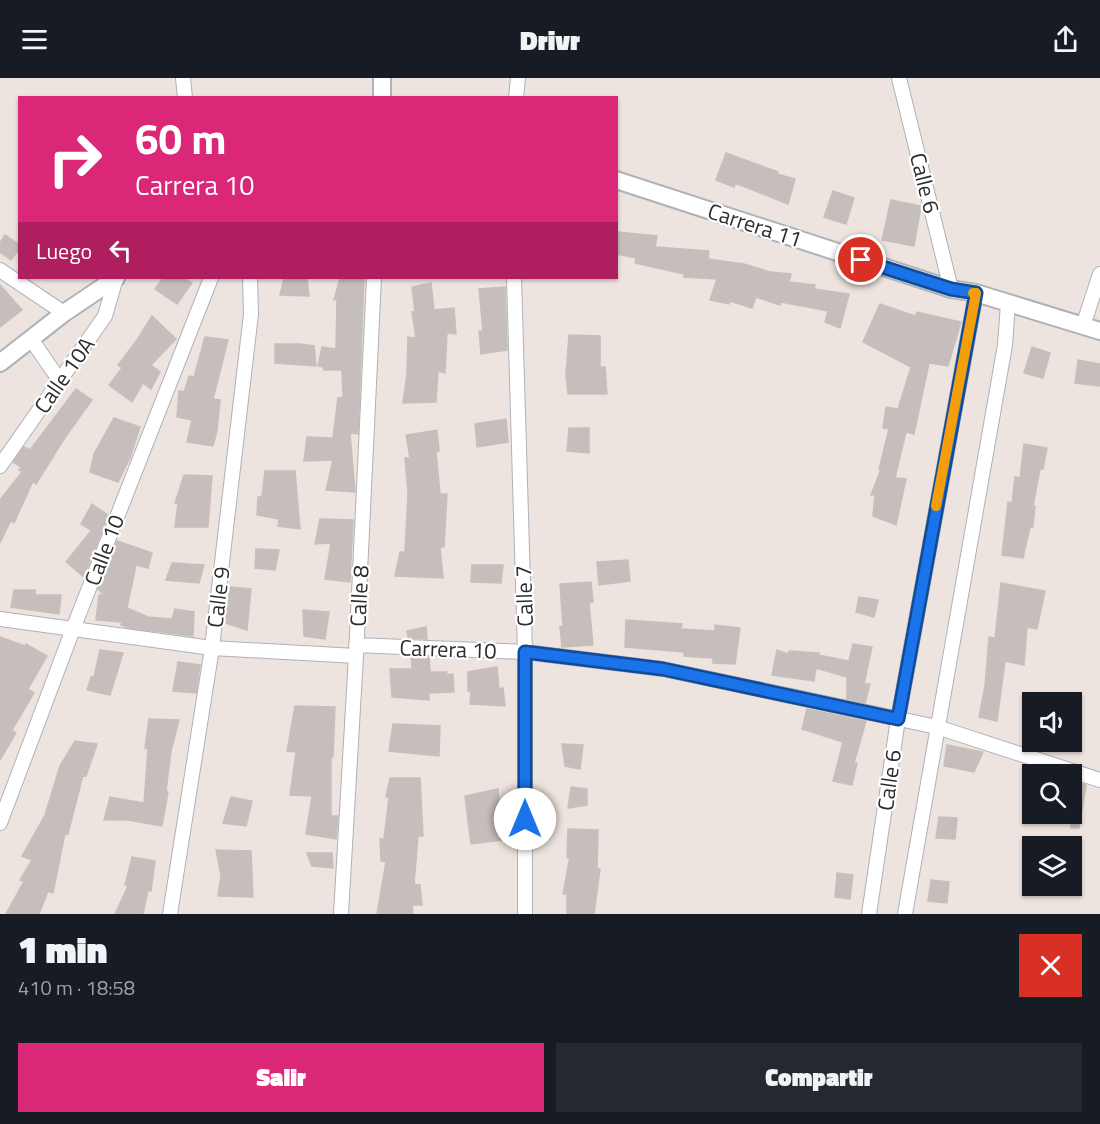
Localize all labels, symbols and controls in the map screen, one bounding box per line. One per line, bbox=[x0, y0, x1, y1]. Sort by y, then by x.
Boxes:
text: Drivr bbox=[520, 19, 580, 60]
icon: menu bbox=[18, 23, 51, 56]
icon: share bbox=[1049, 23, 1082, 56]
text: 60 m bbox=[135, 106, 227, 170]
icon: right bbox=[36, 120, 114, 198]
street label: Calle 6 bbox=[901, 149, 949, 217]
text: Carrera 10 bbox=[135, 164, 254, 205]
street label: Carrera 11 bbox=[704, 194, 806, 256]
text: Luego bbox=[36, 234, 92, 268]
icon: left bbox=[104, 234, 137, 267]
pin bbox=[835, 234, 886, 285]
icon: arrive bbox=[844, 243, 877, 276]
street label: Calle 10A bbox=[25, 330, 103, 420]
street label: Calle 10 bbox=[75, 509, 133, 591]
street label: Calle 9 bbox=[197, 564, 239, 630]
street label: Calle 8 bbox=[340, 564, 378, 628]
street label: Calle 7 bbox=[506, 565, 542, 627]
street label: Carrera 10 bbox=[399, 630, 497, 668]
map controls bbox=[1022, 692, 1082, 896]
button: sound bbox=[1022, 692, 1082, 752]
street label: Calle 6 bbox=[868, 747, 910, 813]
button: search bbox=[1022, 764, 1082, 824]
position arrow bbox=[493, 787, 557, 851]
button: layers bbox=[1022, 836, 1082, 896]
text: 1 min bbox=[18, 922, 107, 977]
button: close bbox=[1019, 934, 1082, 997]
text: 410 m · 18:58 bbox=[18, 972, 135, 1003]
button: Salir bbox=[18, 1043, 544, 1112]
button: Compartir bbox=[556, 1043, 1082, 1112]

